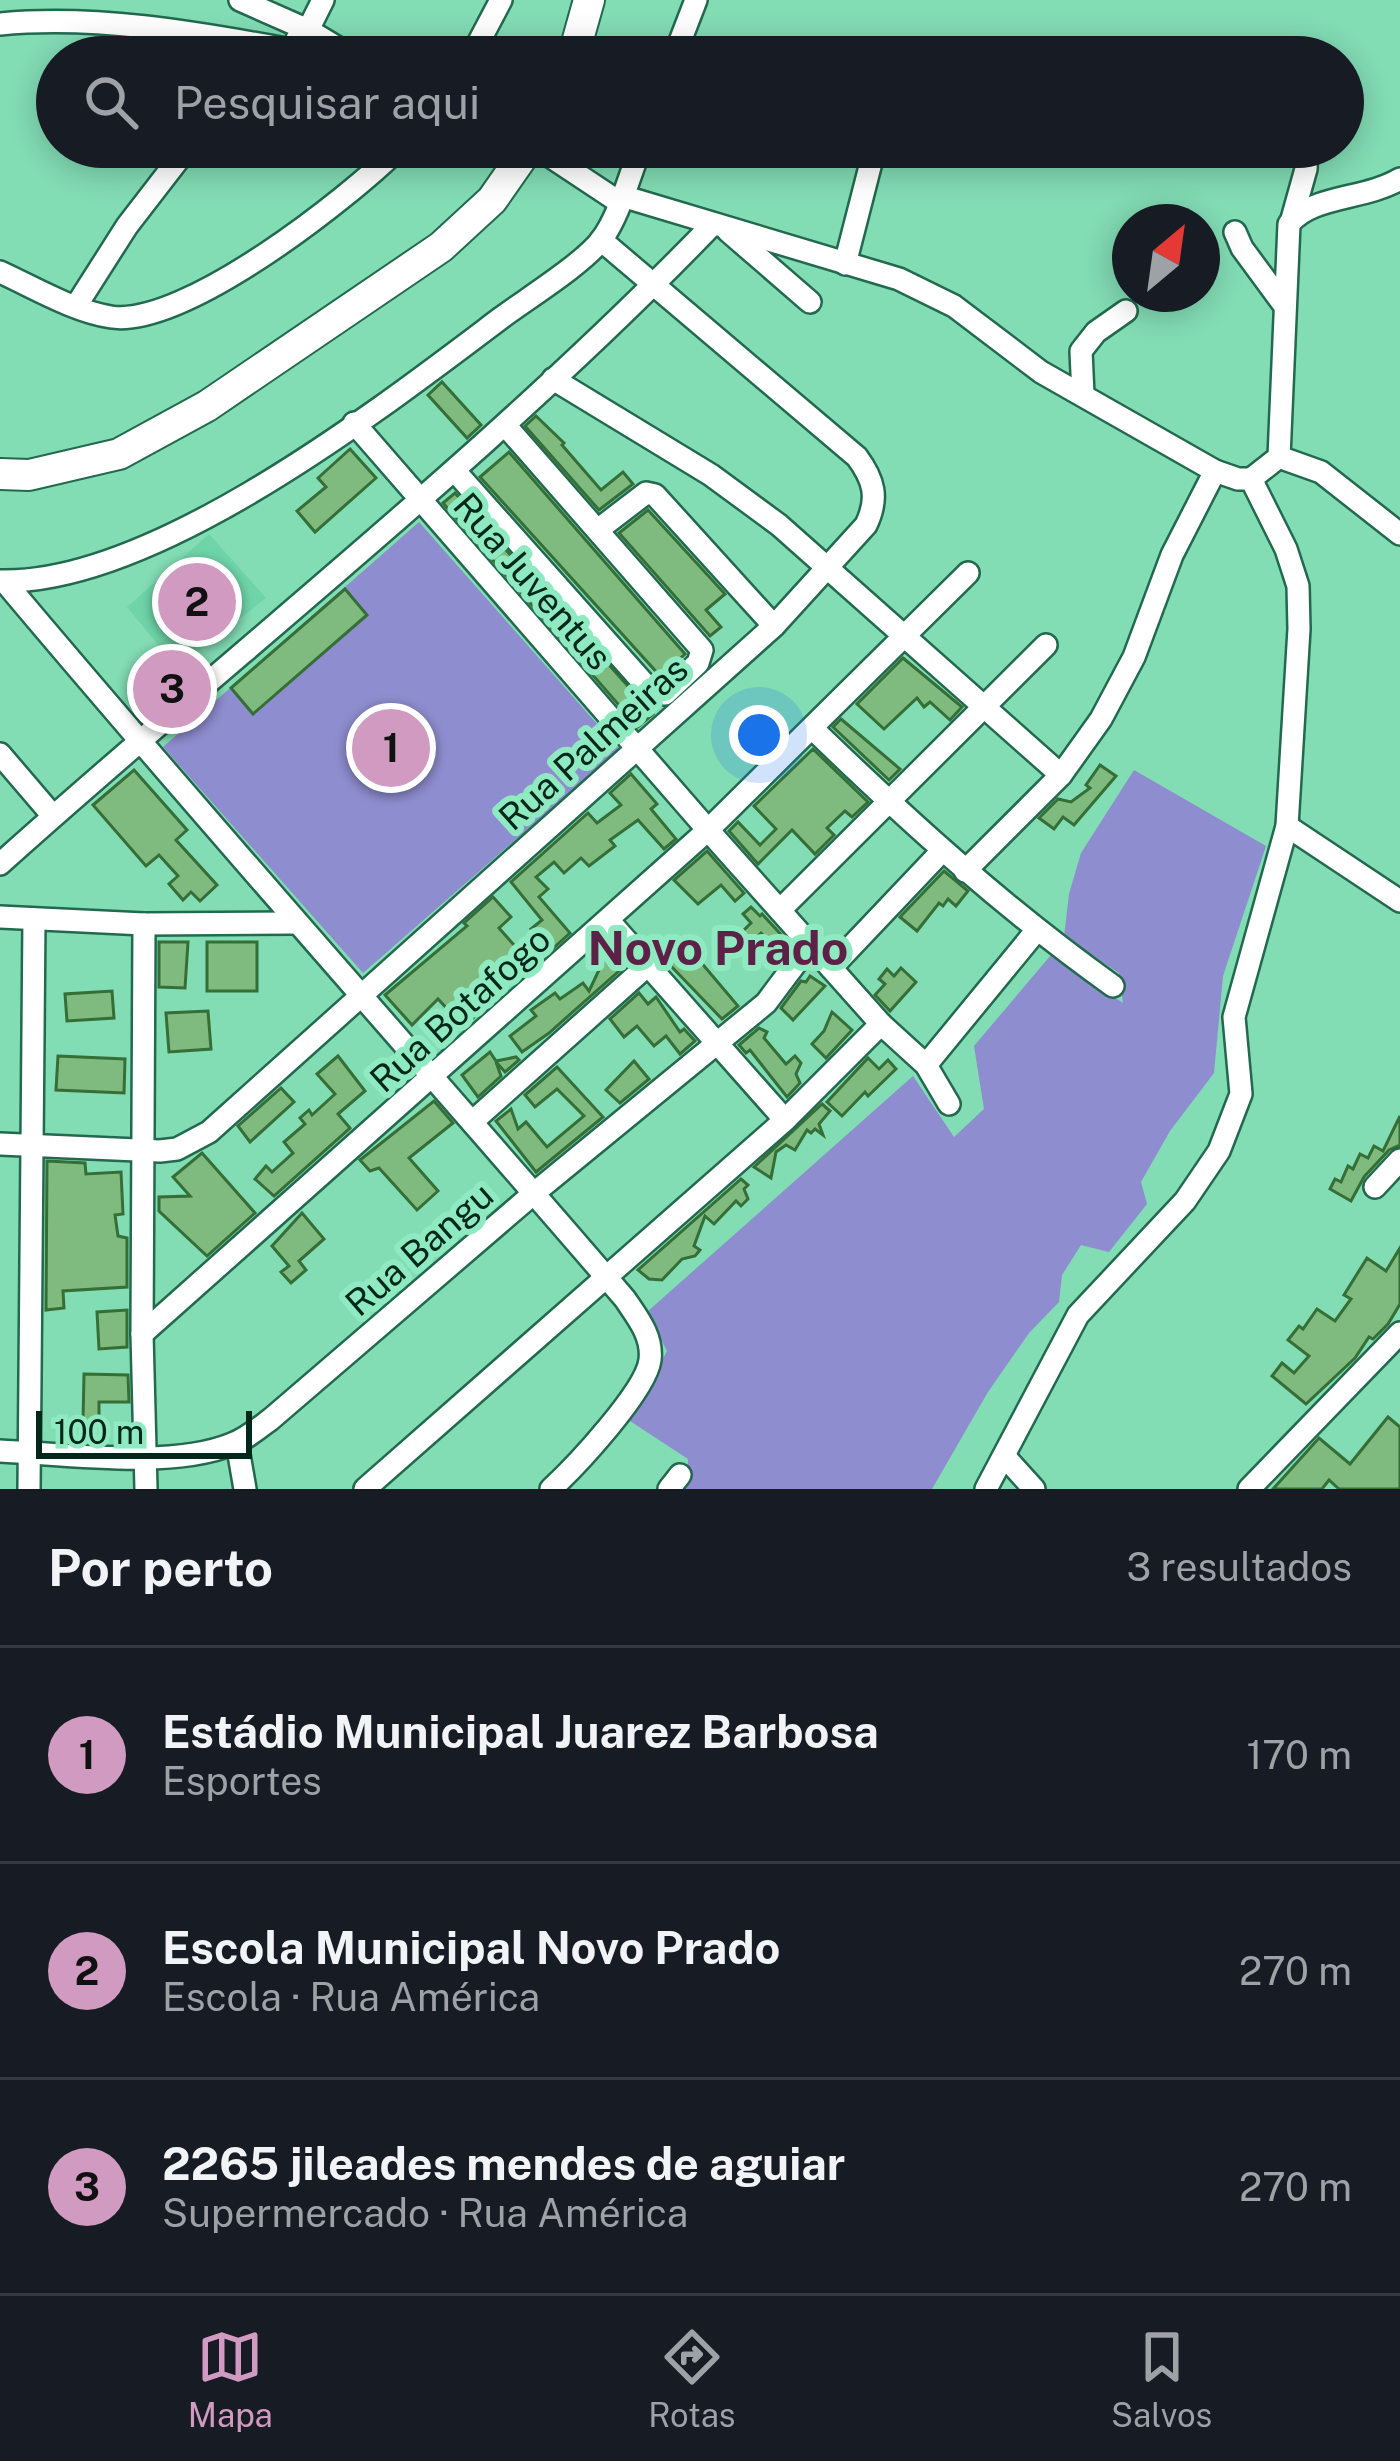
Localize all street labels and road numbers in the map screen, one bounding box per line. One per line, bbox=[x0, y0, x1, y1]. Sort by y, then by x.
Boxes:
street label: Rua Juventus bbox=[445, 484, 621, 678]
street label: Rua Palmeiras bbox=[490, 647, 696, 839]
street label: Rua Botafogo bbox=[362, 917, 558, 1101]
street label: Rua Bangu bbox=[337, 1174, 501, 1324]

